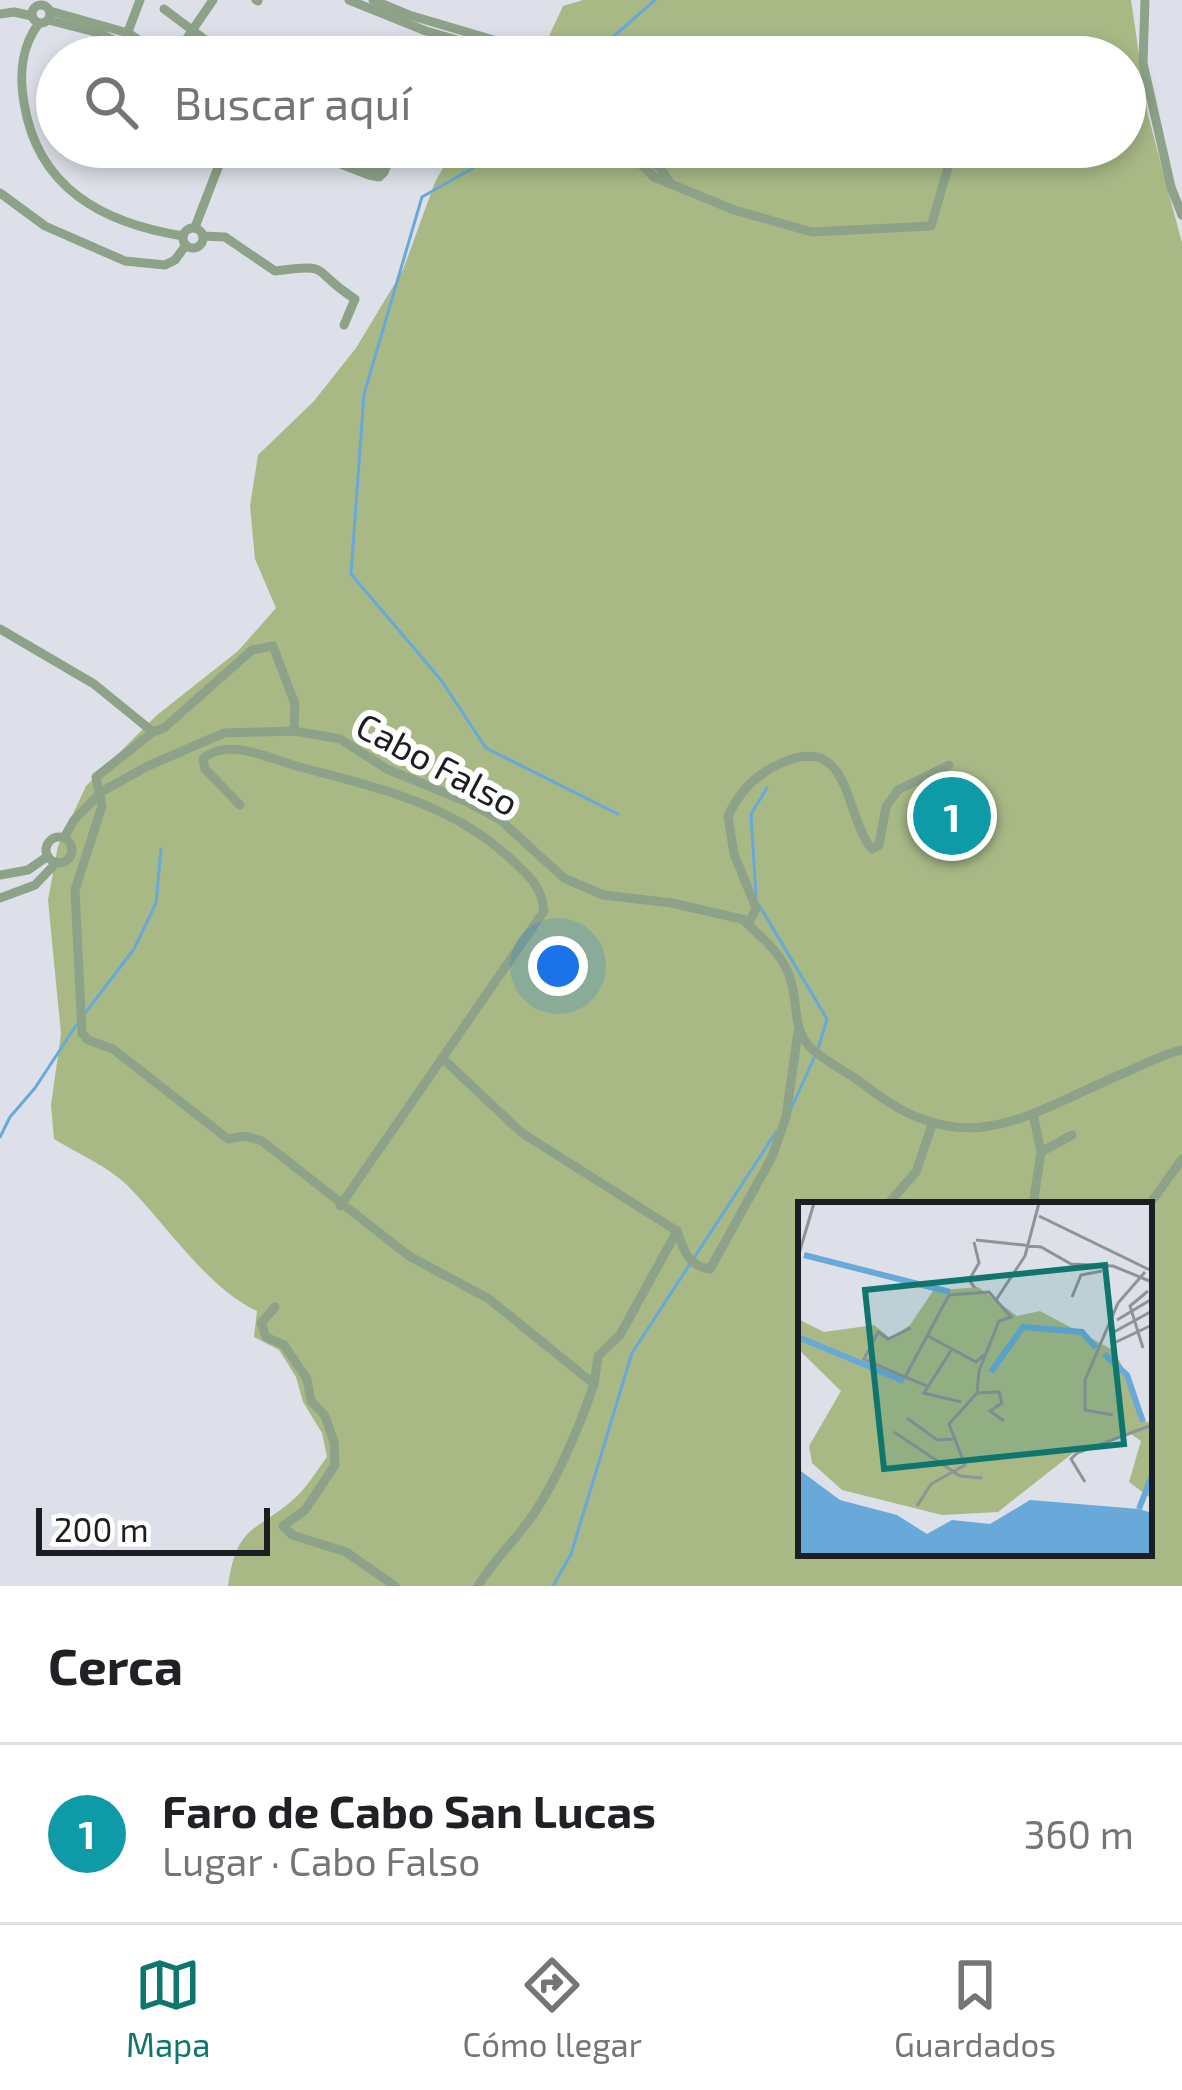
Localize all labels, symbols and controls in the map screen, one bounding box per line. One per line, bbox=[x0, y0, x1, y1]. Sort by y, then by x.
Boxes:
search box bbox=[36, 36, 1146, 168]
icon: search bbox=[78, 69, 144, 135]
text: Buscar aquí bbox=[174, 75, 411, 129]
street label: Cabo Falso bbox=[350, 702, 526, 824]
pin: 1 bbox=[913, 771, 991, 861]
your location bbox=[528, 936, 588, 996]
inset map bbox=[798, 1202, 1152, 1556]
scale bar bbox=[36, 1502, 270, 1555]
text: 200 m bbox=[54, 1509, 149, 1549]
text: Cerca bbox=[48, 1634, 183, 1695]
text: Faro de Cabo San Lucas bbox=[162, 1783, 656, 1837]
text: 1 bbox=[79, 1810, 95, 1857]
text: 360 m bbox=[1024, 1810, 1134, 1857]
text: Lugar · Cabo Falso bbox=[162, 1837, 480, 1884]
tab: Mapa bbox=[126, 1952, 210, 2064]
tab: Cómo llegar bbox=[462, 1952, 642, 2064]
tab: Guardados bbox=[894, 1952, 1056, 2064]

